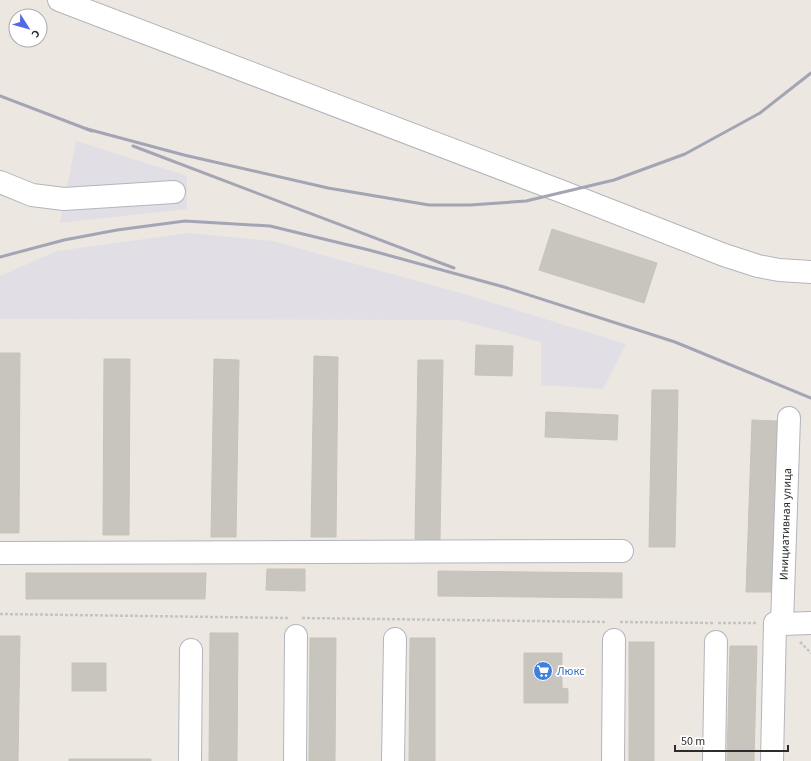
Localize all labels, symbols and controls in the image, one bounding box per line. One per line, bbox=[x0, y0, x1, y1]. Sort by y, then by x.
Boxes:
north arrow bbox=[8, 8, 48, 48]
text: С bbox=[27, 27, 44, 41]
street label: Инициативная улица bbox=[775, 468, 796, 580]
supermarket icon: Люкс bbox=[532, 660, 554, 682]
place label: Люкс bbox=[557, 663, 585, 680]
scale bar bbox=[675, 727, 788, 753]
text: 50 m bbox=[681, 733, 705, 750]

